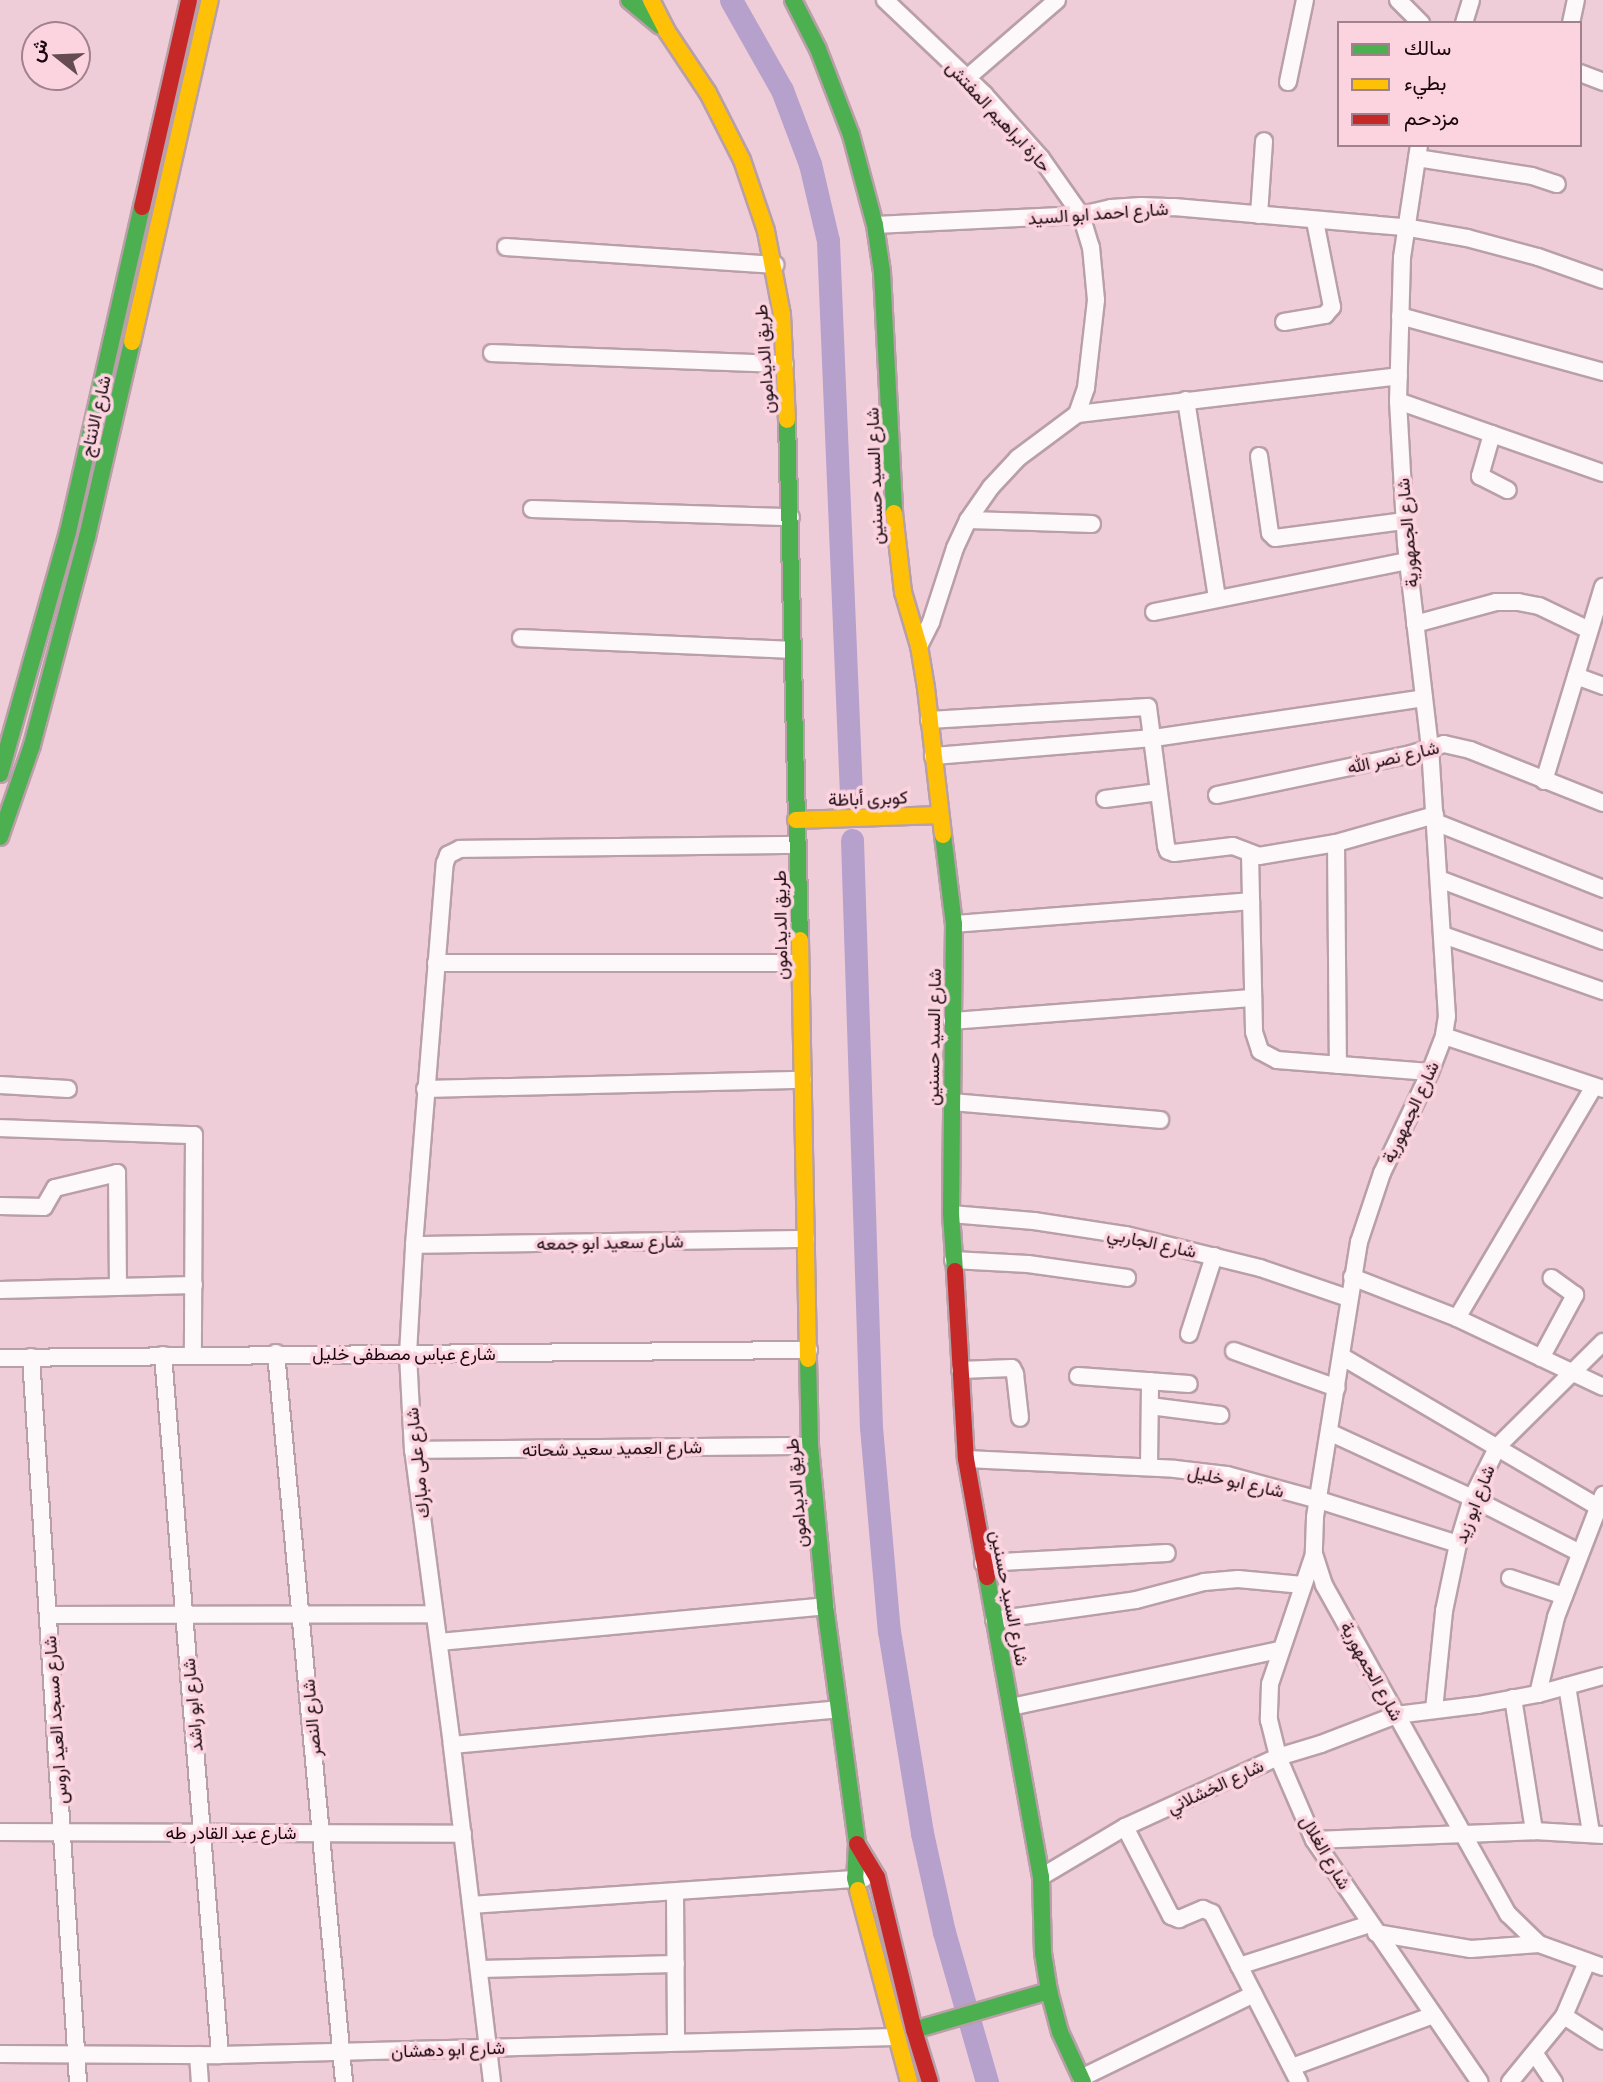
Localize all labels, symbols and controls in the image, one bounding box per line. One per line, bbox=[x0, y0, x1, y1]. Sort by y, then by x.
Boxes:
north arrow bbox=[21, 21, 91, 91]
legend bbox=[1337, 21, 1582, 147]
text: سالك bbox=[1404, 34, 1451, 59]
text: ش bbox=[23, 36, 52, 64]
street label: حارة ابراهيم المفتش bbox=[942, 56, 1056, 176]
text: بطيء bbox=[1404, 69, 1447, 94]
text: مزدحم bbox=[1404, 104, 1459, 129]
street label: شارع احمد ابو السيد bbox=[1027, 197, 1169, 229]
street label: طريق الديدامون bbox=[749, 303, 779, 415]
street label: شارع الانتاج bbox=[75, 373, 115, 459]
street label: شارع السيد حسنين bbox=[861, 407, 887, 545]
street label: شارع الجمهورية bbox=[1391, 477, 1423, 589]
street label: شارع نصر الله bbox=[1345, 736, 1441, 778]
street label: كوبرى أباظة bbox=[828, 786, 908, 810]
street label: طريق الديدامون bbox=[768, 870, 792, 980]
street label: شارع السيد حسنين bbox=[921, 968, 945, 1106]
street label: شارع الجمهورية bbox=[1377, 1058, 1443, 1166]
street label: شارع الجاربي bbox=[1105, 1222, 1199, 1262]
street label: شارع سعيد ابو جمعه bbox=[536, 1230, 684, 1254]
street label: شارع عباس مصطفى خليل bbox=[312, 1342, 496, 1364]
street label: شارع على مبارك bbox=[400, 1406, 434, 1520]
street label: شارع العميد سعيد شحاته bbox=[522, 1436, 702, 1460]
street label: طريق الديدامون bbox=[780, 1437, 812, 1549]
street label: شارع ابو خليل bbox=[1186, 1460, 1286, 1502]
street label: شارع ابو زيد bbox=[1449, 1462, 1499, 1546]
street label: شارع السيد حسنين bbox=[986, 1528, 1034, 1668]
street label: شارع الجمهورية bbox=[1336, 1618, 1408, 1724]
street label: شارع مسجد العيد اروس bbox=[38, 1635, 72, 1805]
street label: شارع ابو راشد bbox=[177, 1657, 207, 1753]
street label: شارع النصر bbox=[297, 1678, 325, 1758]
street label: شارع الخشلاني bbox=[1163, 1754, 1267, 1818]
street label: شارع الغلال bbox=[1296, 1811, 1356, 1893]
street label: شارع عبد القادر طه bbox=[165, 1821, 297, 1843]
street label: شارع ابو دهشان bbox=[391, 2036, 505, 2062]

